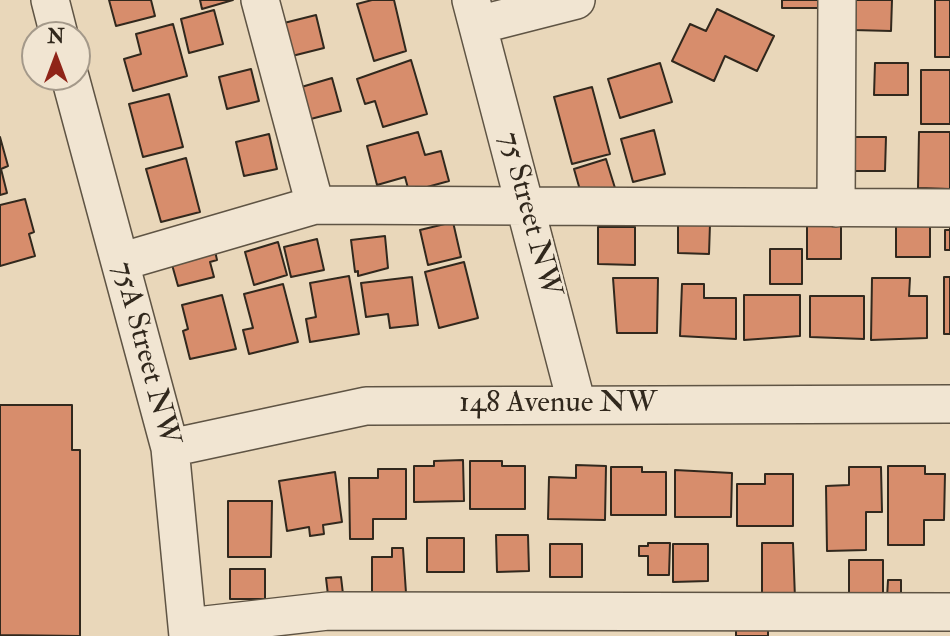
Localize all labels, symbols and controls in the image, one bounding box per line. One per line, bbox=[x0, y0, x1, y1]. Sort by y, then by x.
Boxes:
north arrow bbox=[21, 21, 91, 91]
text: N bbox=[47, 25, 65, 49]
street label: 75 Street NW bbox=[489, 129, 567, 301]
street label: 75A Street NW bbox=[102, 258, 186, 450]
street label: 148 Avenue NW bbox=[459, 387, 657, 423]

